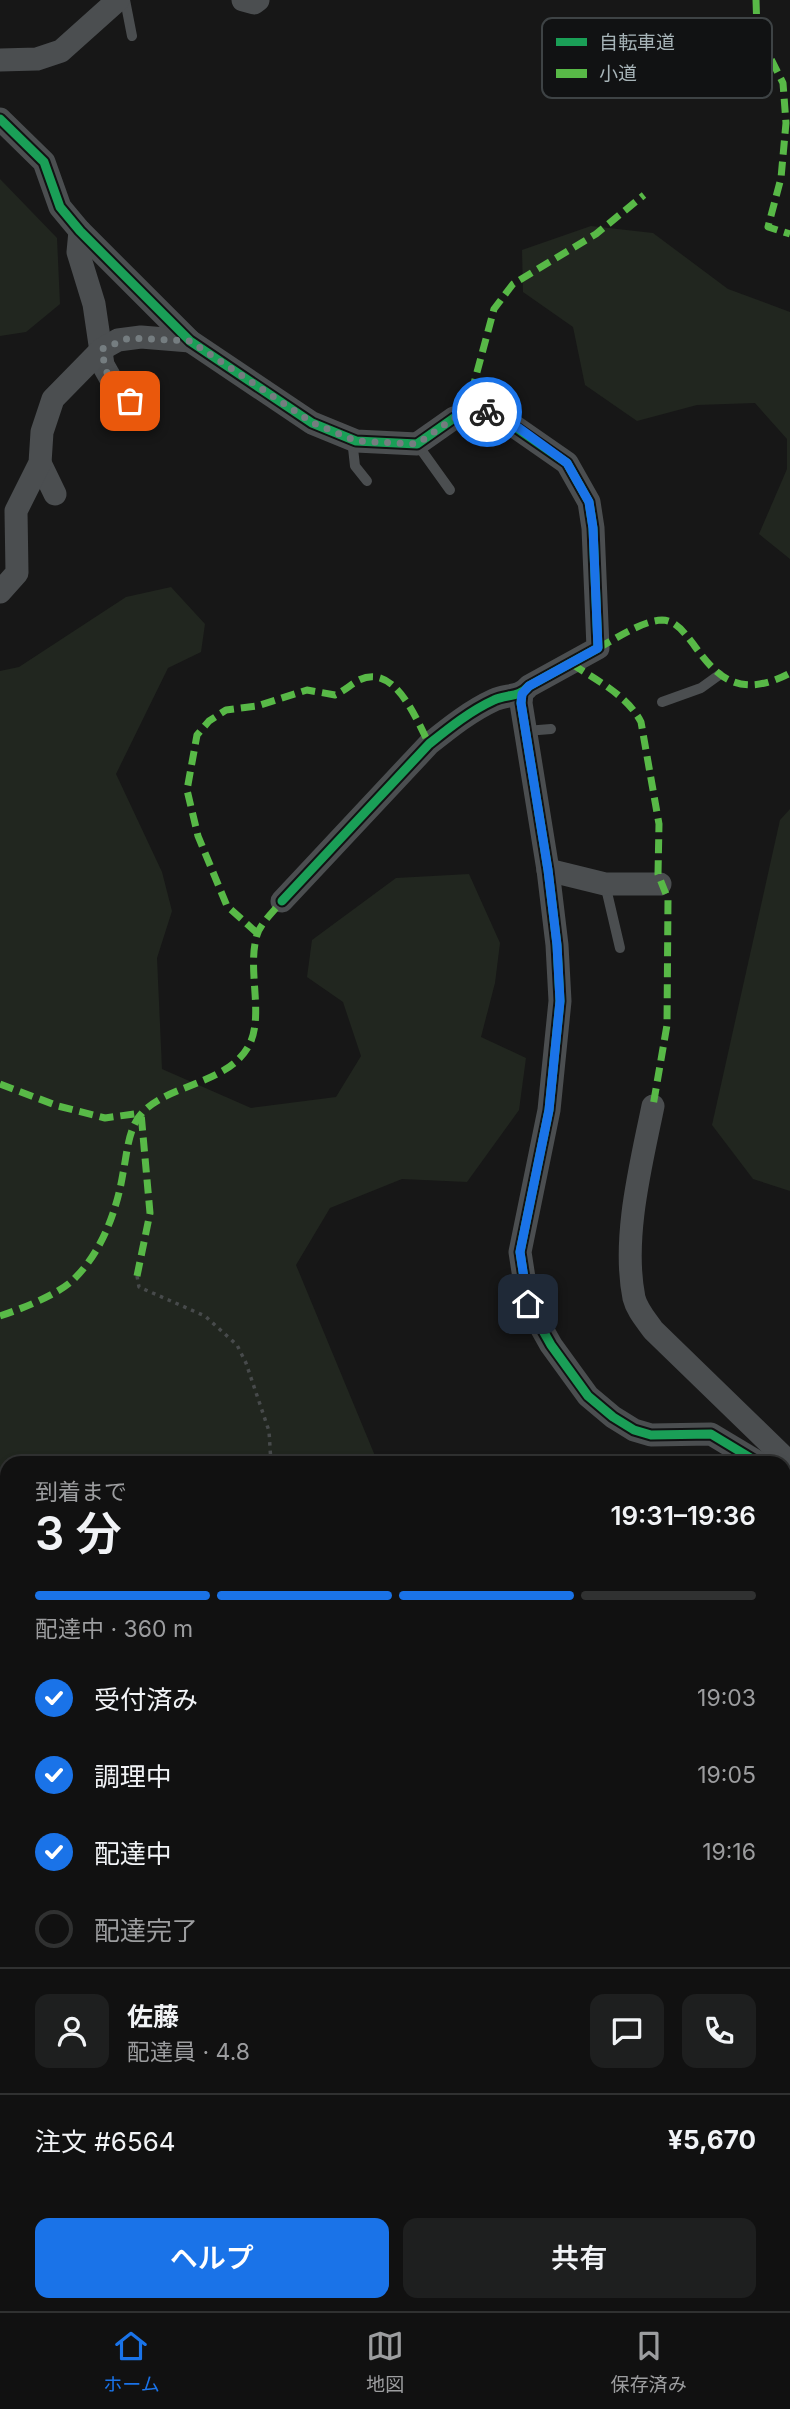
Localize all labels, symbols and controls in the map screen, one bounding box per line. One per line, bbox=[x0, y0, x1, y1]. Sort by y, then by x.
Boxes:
legend bbox=[542, 18, 772, 98]
text: 自転車道 bbox=[599, 31, 675, 54]
text: 小道 bbox=[599, 62, 637, 85]
pin bbox=[100, 371, 160, 431]
courier bbox=[452, 377, 522, 447]
icon: bag bbox=[111, 382, 149, 420]
icon: bike bbox=[468, 393, 506, 431]
pin bbox=[498, 1274, 558, 1334]
icon: home bbox=[509, 1285, 547, 1323]
text: 到着まで bbox=[35, 1478, 127, 1506]
text: 19:31–19:36 bbox=[610, 1500, 756, 1531]
text: 3 分 bbox=[35, 1505, 122, 1561]
text: 配達中 · 360 m bbox=[35, 1615, 193, 1643]
icon: check bbox=[35, 1679, 73, 1717]
text: 受付済み bbox=[94, 1684, 198, 1715]
text: 19:03 bbox=[697, 1684, 756, 1712]
icon: check bbox=[35, 1756, 73, 1794]
text: 調理中 bbox=[94, 1761, 172, 1792]
text: 19:05 bbox=[697, 1761, 756, 1789]
icon: check bbox=[35, 1833, 73, 1871]
text: 配達中 bbox=[94, 1838, 172, 1869]
text: 19:16 bbox=[702, 1838, 756, 1866]
text: 配達完了 bbox=[94, 1915, 198, 1946]
button: person bbox=[35, 1994, 109, 2068]
button: chat bbox=[590, 1994, 664, 2068]
button: phone bbox=[682, 1994, 756, 2068]
text: 佐藤 bbox=[127, 2001, 179, 2032]
text: 配達員 · 4.8 bbox=[127, 2038, 250, 2066]
text: ¥5,670 bbox=[668, 2124, 756, 2155]
text: 注文 #6564 bbox=[35, 2126, 176, 2157]
button: ヘルプ bbox=[35, 2218, 389, 2298]
button: 共有 bbox=[403, 2218, 756, 2298]
tab: ホーム bbox=[103, 2327, 160, 2396]
tab: 地図 bbox=[366, 2327, 404, 2396]
tab: 保存済み bbox=[611, 2327, 687, 2396]

